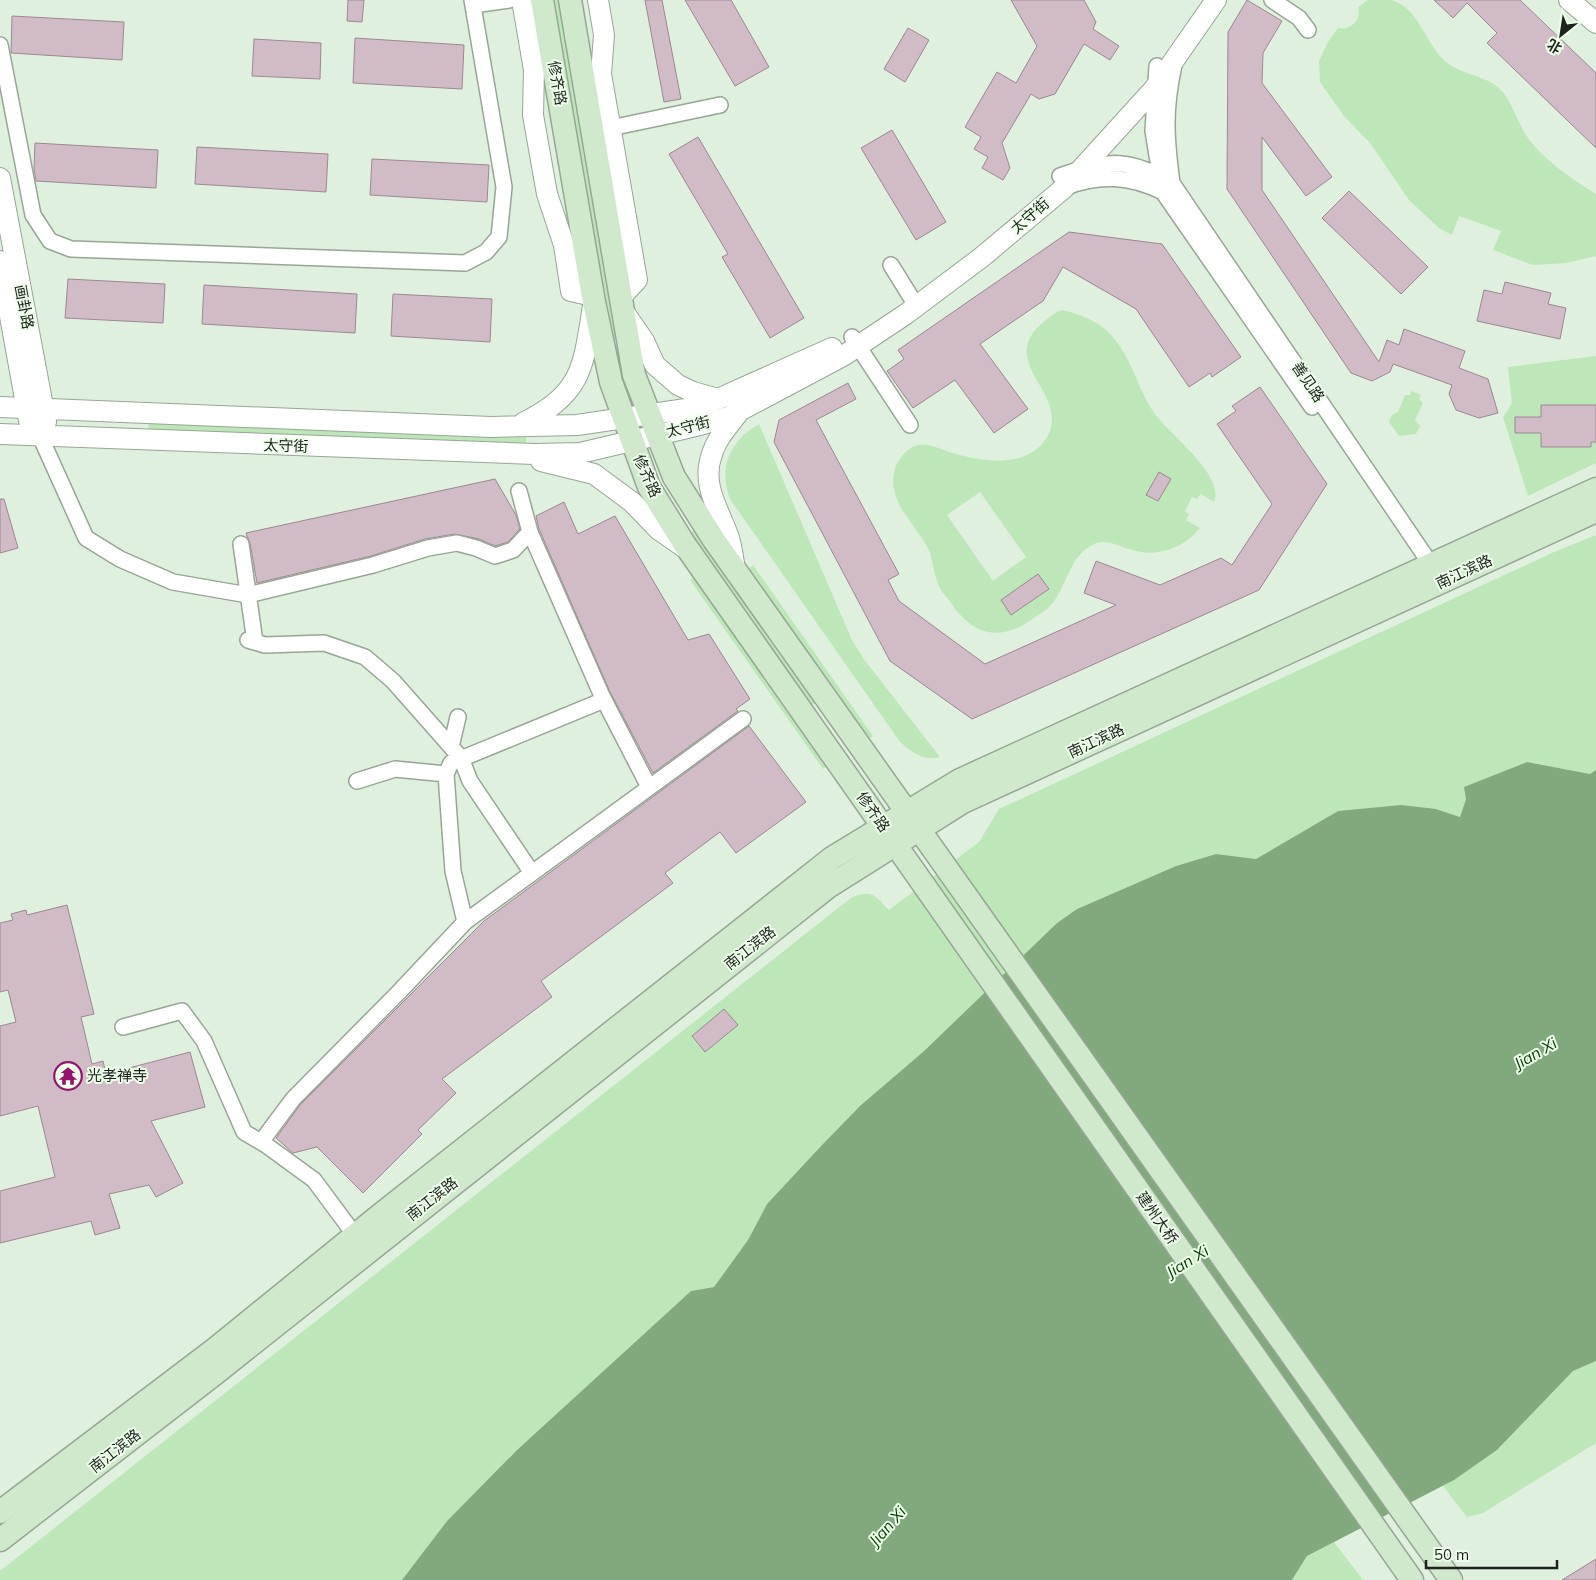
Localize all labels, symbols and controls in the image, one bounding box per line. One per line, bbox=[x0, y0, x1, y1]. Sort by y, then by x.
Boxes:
north arrow bbox=[1536, 10, 1586, 60]
text: 北 bbox=[1544, 35, 1565, 58]
street label: 修齐路 bbox=[544, 59, 571, 107]
street label: 太守街 bbox=[1006, 194, 1053, 238]
street label: 画卦路 bbox=[11, 283, 38, 331]
street label: 善见路 bbox=[1288, 358, 1329, 406]
street label: 太守街 bbox=[664, 412, 712, 441]
street label: 太守街 bbox=[263, 435, 309, 456]
street label: 修齐路 bbox=[630, 451, 665, 500]
street label: 南江滨路 bbox=[1433, 550, 1495, 593]
street label: 南江滨路 bbox=[1065, 719, 1127, 762]
street label: 修齐路 bbox=[853, 788, 894, 836]
street label: 南江滨路 bbox=[720, 922, 779, 974]
water label: Jian Xi bbox=[1508, 1033, 1560, 1074]
temple icon: 光孝禅寺 bbox=[53, 1061, 83, 1091]
place label: 光孝禅寺 bbox=[87, 1066, 147, 1085]
street label: 南江滨路 bbox=[402, 1173, 461, 1225]
street label: 建州大桥 bbox=[1132, 1188, 1182, 1248]
water label: Jian Xi bbox=[1160, 1240, 1212, 1283]
street label: 南江滨路 bbox=[85, 1425, 144, 1477]
water label: Jian Xi bbox=[863, 1502, 910, 1552]
scale bar bbox=[1426, 1538, 1557, 1570]
text: 50 m bbox=[1434, 1545, 1469, 1564]

